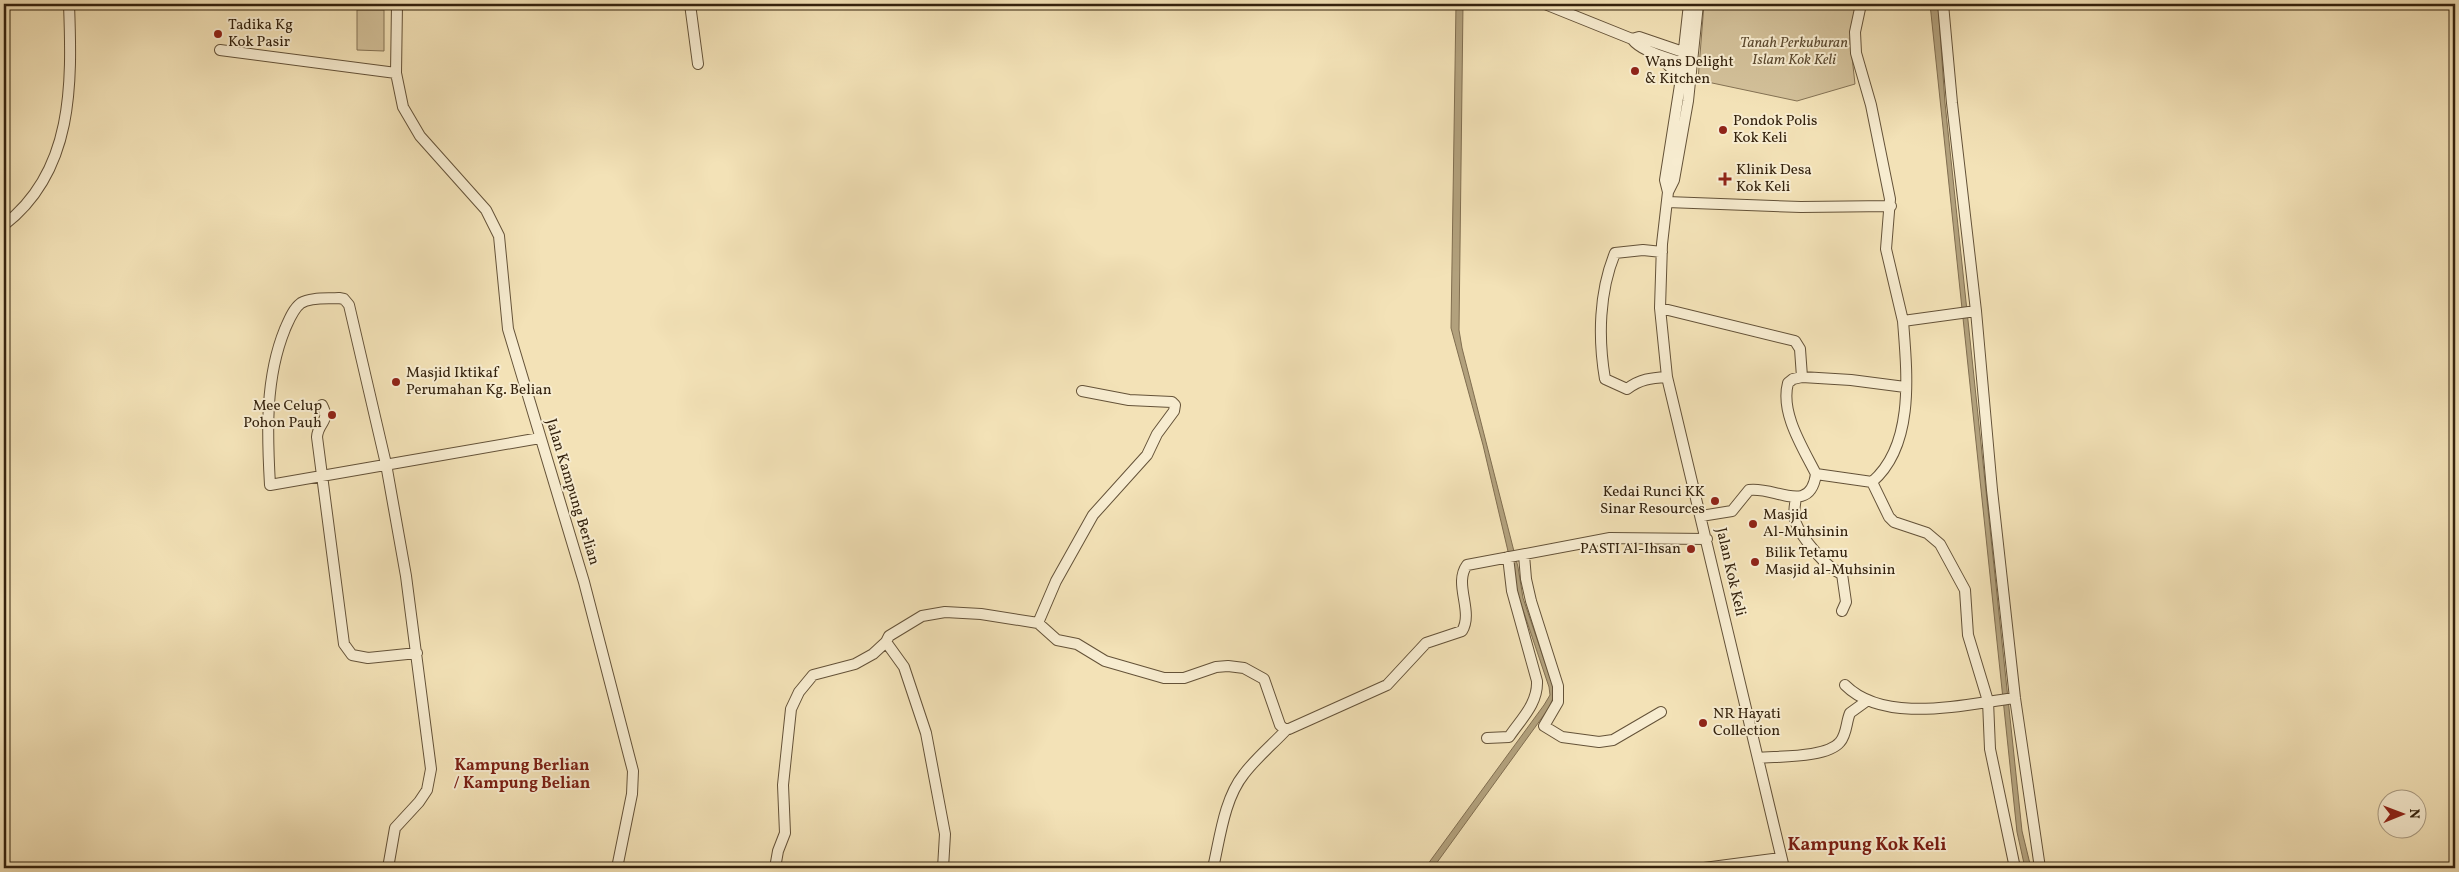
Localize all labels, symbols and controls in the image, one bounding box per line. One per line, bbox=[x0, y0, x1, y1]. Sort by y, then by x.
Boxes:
place label: Tadika Kg Kok Pasir bbox=[228, 15, 293, 53]
marker: Tadika Kg Kok Pasir bbox=[212, 28, 224, 40]
park label: Tanah Perkuburan Islam Kok Keli bbox=[1740, 33, 1848, 71]
place label: Wans Delight & Kitchen bbox=[1645, 52, 1734, 90]
marker: Wans Delight & Kitchen bbox=[1629, 65, 1641, 77]
place label: Pondok Polis Kok Keli bbox=[1733, 111, 1817, 149]
marker: Pondok Polis Kok Keli bbox=[1717, 124, 1729, 136]
place label: Klinik Desa Kok Keli bbox=[1736, 160, 1812, 198]
marker: Klinik Desa Kok Keli bbox=[1718, 172, 1732, 186]
place label: Masjid Iktikaf Perumahan Kg. Belian bbox=[406, 363, 552, 401]
marker: Masjid Iktikaf Perumahan Kg. Belian bbox=[390, 376, 402, 388]
place label: Mee Celup Pohon Pauh bbox=[243, 396, 322, 434]
marker: Mee Celup Pohon Pauh bbox=[326, 409, 338, 421]
street label: Jalan Kampung Berlian bbox=[540, 416, 604, 568]
place label: Kedai Runci KK Sinar Resources bbox=[1600, 482, 1705, 520]
marker: Kedai Runci KK Sinar Resources bbox=[1709, 495, 1721, 507]
place label: Masjid Al-Muhsinin bbox=[1763, 505, 1849, 543]
marker: Masjid Al-Muhsinin bbox=[1747, 518, 1759, 530]
street label: Jalan Kok Keli bbox=[1710, 526, 1750, 618]
place label: PASTI Al-Ihsan bbox=[1580, 539, 1681, 560]
marker: PASTI Al-Ihsan bbox=[1685, 543, 1697, 555]
place label: Bilik Tetamu Masjid al-Muhsinin bbox=[1765, 543, 1895, 581]
marker: Bilik Tetamu Masjid al-Muhsinin bbox=[1749, 556, 1761, 568]
place label: NR Hayati Collection bbox=[1713, 704, 1781, 742]
marker: NR Hayati Collection bbox=[1697, 717, 1709, 729]
district label: Kampung Berlian / Kampung Belian bbox=[454, 755, 591, 795]
north arrow bbox=[2376, 790, 2426, 840]
text: N bbox=[2404, 809, 2423, 819]
district label: Kampung Kok Keli bbox=[1787, 833, 1947, 858]

